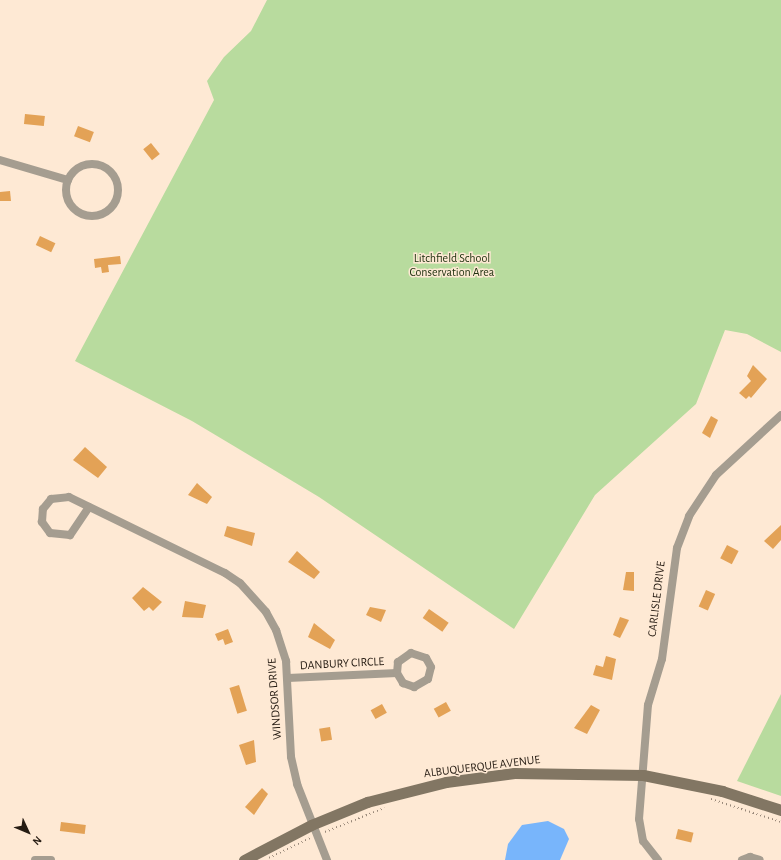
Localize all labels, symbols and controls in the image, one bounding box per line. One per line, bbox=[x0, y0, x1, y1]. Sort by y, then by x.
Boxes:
park label: Litchfield School Conservation Area bbox=[410, 252, 494, 280]
street label: CARLISLE DRIVE bbox=[645, 560, 669, 638]
street label: DANBURY CIRCLE bbox=[300, 655, 384, 673]
street label: WINDSOR DRIVE bbox=[265, 658, 285, 740]
street label: ALBUQUERQUE AVENUE bbox=[423, 753, 541, 781]
north arrow bbox=[8, 812, 48, 852]
text: N bbox=[30, 834, 44, 847]

